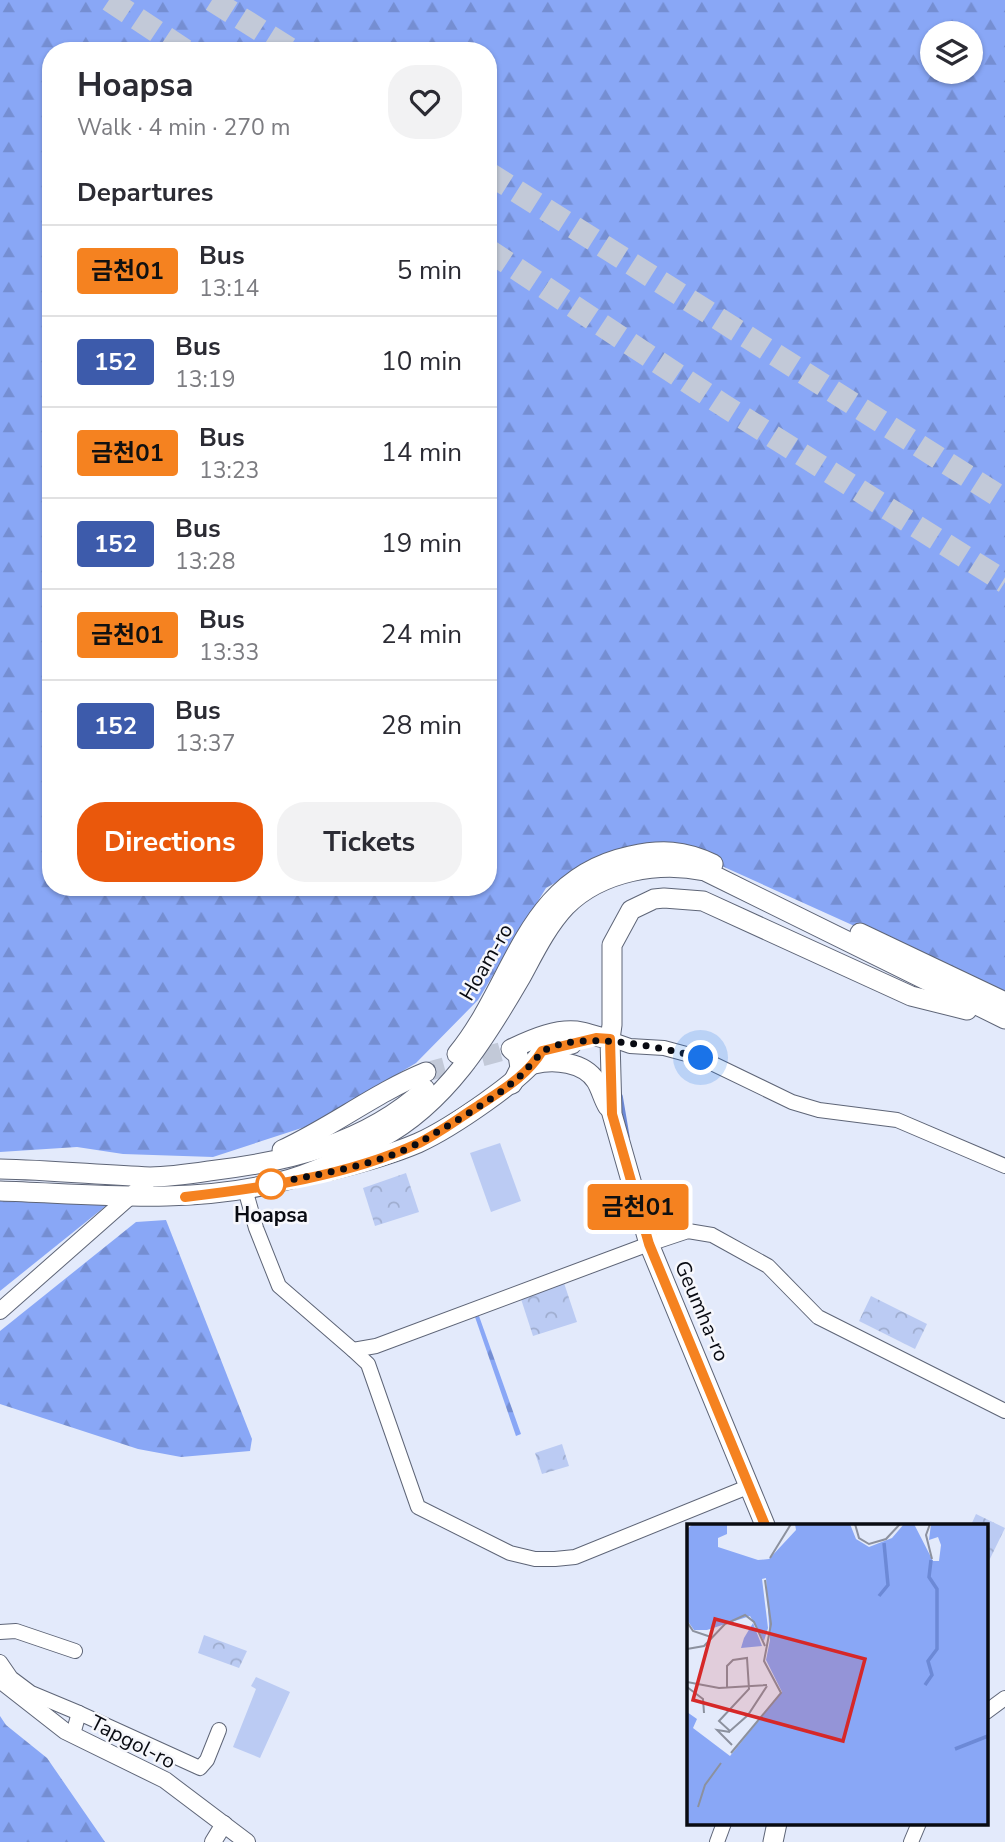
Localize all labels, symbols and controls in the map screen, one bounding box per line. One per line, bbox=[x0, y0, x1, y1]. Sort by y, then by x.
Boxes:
map controls bbox=[920, 21, 983, 84]
button: layers bbox=[920, 21, 983, 84]
text: Hoapsa bbox=[77, 63, 194, 108]
button: heart bbox=[388, 65, 462, 139]
text: Walk · 4 min · 270 m bbox=[77, 112, 290, 143]
text: Departures bbox=[77, 175, 213, 210]
text: Bus bbox=[199, 238, 245, 273]
text: 5 min bbox=[397, 253, 462, 288]
text: 금천01 bbox=[91, 255, 164, 287]
text: 13:14 bbox=[199, 273, 259, 304]
text: Bus bbox=[175, 329, 221, 364]
text: 10 min bbox=[381, 344, 462, 379]
text: 152 bbox=[94, 346, 137, 378]
text: 13:19 bbox=[175, 364, 235, 395]
text: Bus bbox=[199, 420, 245, 455]
text: 14 min bbox=[381, 435, 462, 470]
text: 금천01 bbox=[91, 437, 164, 469]
text: 13:23 bbox=[199, 455, 259, 486]
text: Bus bbox=[175, 511, 221, 546]
text: 19 min bbox=[381, 526, 462, 561]
text: 152 bbox=[94, 528, 137, 560]
text: 13:28 bbox=[175, 546, 235, 577]
text: Bus bbox=[199, 602, 245, 637]
text: 24 min bbox=[381, 617, 462, 652]
text: 금천01 bbox=[91, 619, 164, 651]
text: 13:33 bbox=[199, 637, 259, 668]
text: Bus bbox=[175, 693, 221, 728]
text: 28 min bbox=[381, 708, 462, 743]
text: 152 bbox=[94, 710, 137, 742]
text: 13:37 bbox=[175, 728, 235, 759]
button: Directions bbox=[77, 802, 263, 882]
button: Tickets bbox=[277, 802, 462, 882]
street label: Hoam-ro bbox=[453, 918, 519, 1006]
your location bbox=[683, 1040, 718, 1075]
marker: Hoapsa bbox=[256, 1169, 286, 1199]
line badge: 금천01 bbox=[589, 1184, 687, 1230]
text: 금천01 bbox=[602, 1191, 674, 1223]
place label: Hoapsa bbox=[234, 1201, 308, 1229]
street label: Geumha-ro bbox=[668, 1256, 736, 1366]
inset map bbox=[687, 1524, 988, 1825]
street label: Tapgol-ro bbox=[85, 1709, 181, 1775]

